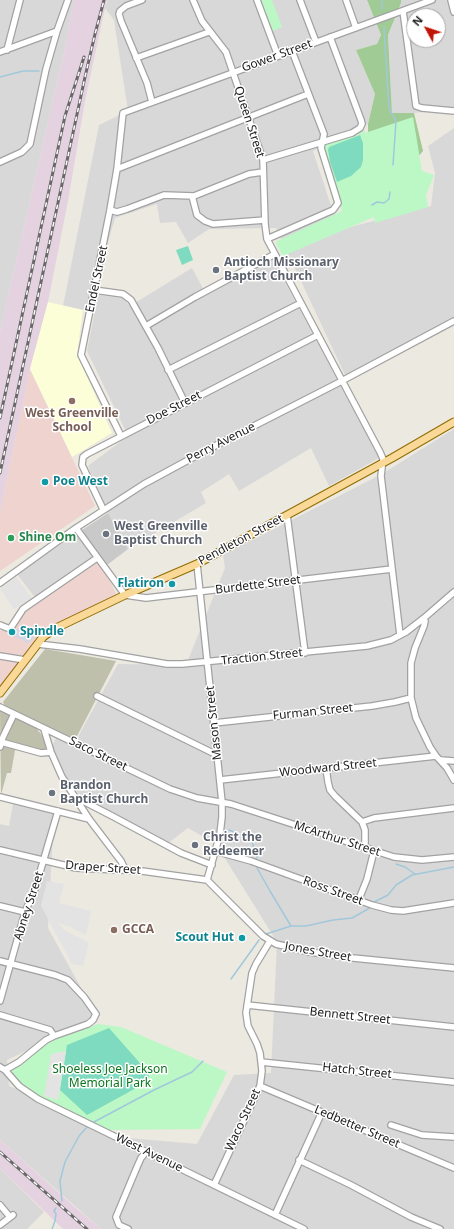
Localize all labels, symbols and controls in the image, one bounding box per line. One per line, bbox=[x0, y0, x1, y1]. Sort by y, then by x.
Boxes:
north arrow bbox=[406, 8, 446, 48]
text: N bbox=[409, 12, 426, 29]
street label: Gower Street bbox=[240, 37, 314, 75]
street label: Queen Street bbox=[231, 84, 267, 160]
street label: Endel Street bbox=[83, 244, 111, 314]
place label: Antioch Missionary Baptist Church bbox=[224, 256, 339, 284]
marker: Antioch Missionary Baptist Church bbox=[211, 265, 221, 275]
street label: Doe Street bbox=[144, 388, 204, 428]
marker: West Greenville School bbox=[67, 396, 77, 406]
place label: West Greenville School bbox=[25, 407, 119, 435]
street label: Perry Avenue bbox=[184, 419, 258, 467]
place label: Poe West bbox=[53, 475, 108, 489]
marker: Poe West bbox=[40, 477, 50, 487]
street label: Pendleton Street bbox=[196, 512, 286, 568]
place label: West Greenville Baptist Church bbox=[114, 520, 208, 548]
marker: West Greenville Baptist Church bbox=[101, 529, 111, 539]
place label: Shine Om bbox=[19, 531, 76, 545]
marker: Shine Om bbox=[6, 533, 16, 543]
street label: Burdette Street bbox=[214, 573, 302, 597]
place label: Flatiron bbox=[117, 577, 164, 591]
marker: Flatiron bbox=[167, 579, 177, 589]
place label: Spindle bbox=[20, 625, 64, 639]
marker: Spindle bbox=[7, 627, 17, 637]
street label: Traction Street bbox=[220, 646, 304, 668]
street label: Mason Street bbox=[203, 685, 225, 761]
street label: Furman Street bbox=[272, 701, 354, 723]
street label: Saco Street bbox=[67, 734, 129, 774]
street label: Woodward Street bbox=[279, 756, 377, 780]
place label: Brandon Baptist Church bbox=[60, 779, 148, 807]
marker: Brandon Baptist Church bbox=[47, 788, 57, 798]
street label: McArthur Street bbox=[292, 818, 382, 860]
place label: Christ the Redeemer bbox=[203, 831, 264, 859]
marker: Christ the Redeemer bbox=[190, 840, 200, 850]
street label: Draper Street bbox=[65, 858, 141, 878]
street label: Abney Street bbox=[11, 870, 47, 942]
street label: Ross Street bbox=[301, 873, 365, 909]
place label: GCCA bbox=[122, 923, 154, 937]
marker: GCCA bbox=[109, 925, 119, 935]
place label: Scout Hut bbox=[175, 931, 234, 945]
marker: Scout Hut bbox=[237, 933, 247, 943]
street label: Jones Street bbox=[284, 939, 352, 965]
street label: Bennett Street bbox=[309, 1005, 391, 1027]
street label: Hatch Street bbox=[322, 1060, 392, 1082]
park label: Shoeless Joe Jackson Memorial Park bbox=[52, 1063, 168, 1091]
street label: Waco Street bbox=[222, 1086, 264, 1154]
street label: Ledbetter Street bbox=[312, 1102, 402, 1152]
street label: West Avenue bbox=[113, 1131, 185, 1175]

